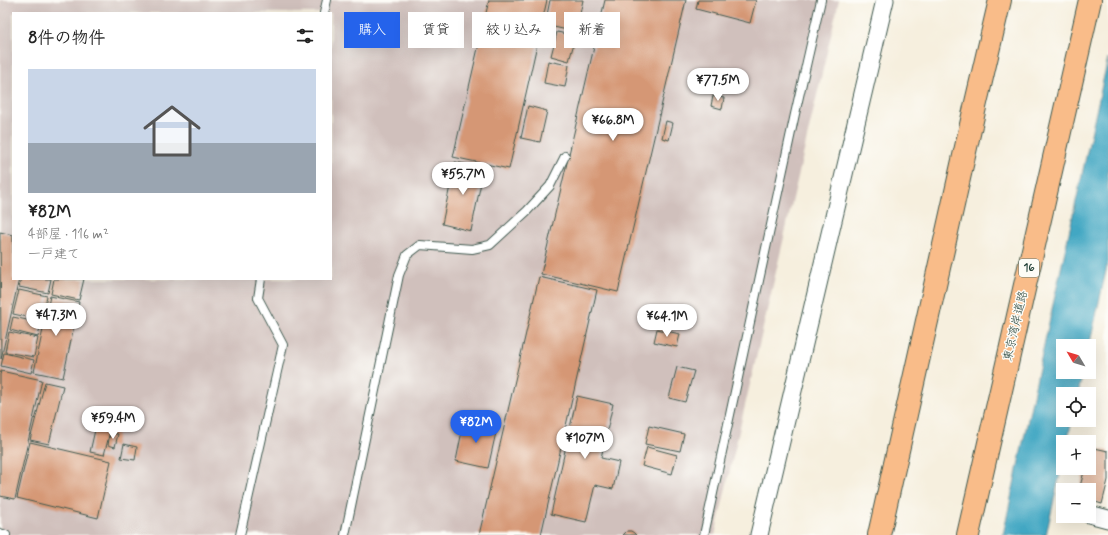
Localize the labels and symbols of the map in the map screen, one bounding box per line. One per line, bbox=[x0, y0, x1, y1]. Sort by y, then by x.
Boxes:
pin: ¥77.5M bbox=[685, 68, 751, 102]
pin: ¥66.8M bbox=[580, 108, 646, 142]
pin: ¥55.7M bbox=[430, 162, 496, 196]
road number: 16 bbox=[1019, 259, 1039, 277]
street label: 東京湾岸道路 bbox=[1000, 289, 1032, 363]
pin: ¥47.3M bbox=[23, 303, 89, 337]
pin: ¥64.1M bbox=[634, 304, 700, 338]
north arrow bbox=[1056, 339, 1096, 379]
pin: ¥59.4M bbox=[80, 406, 146, 440]
pin: ¥82M bbox=[452, 410, 500, 444]
pin: ¥107M bbox=[557, 426, 613, 460]

